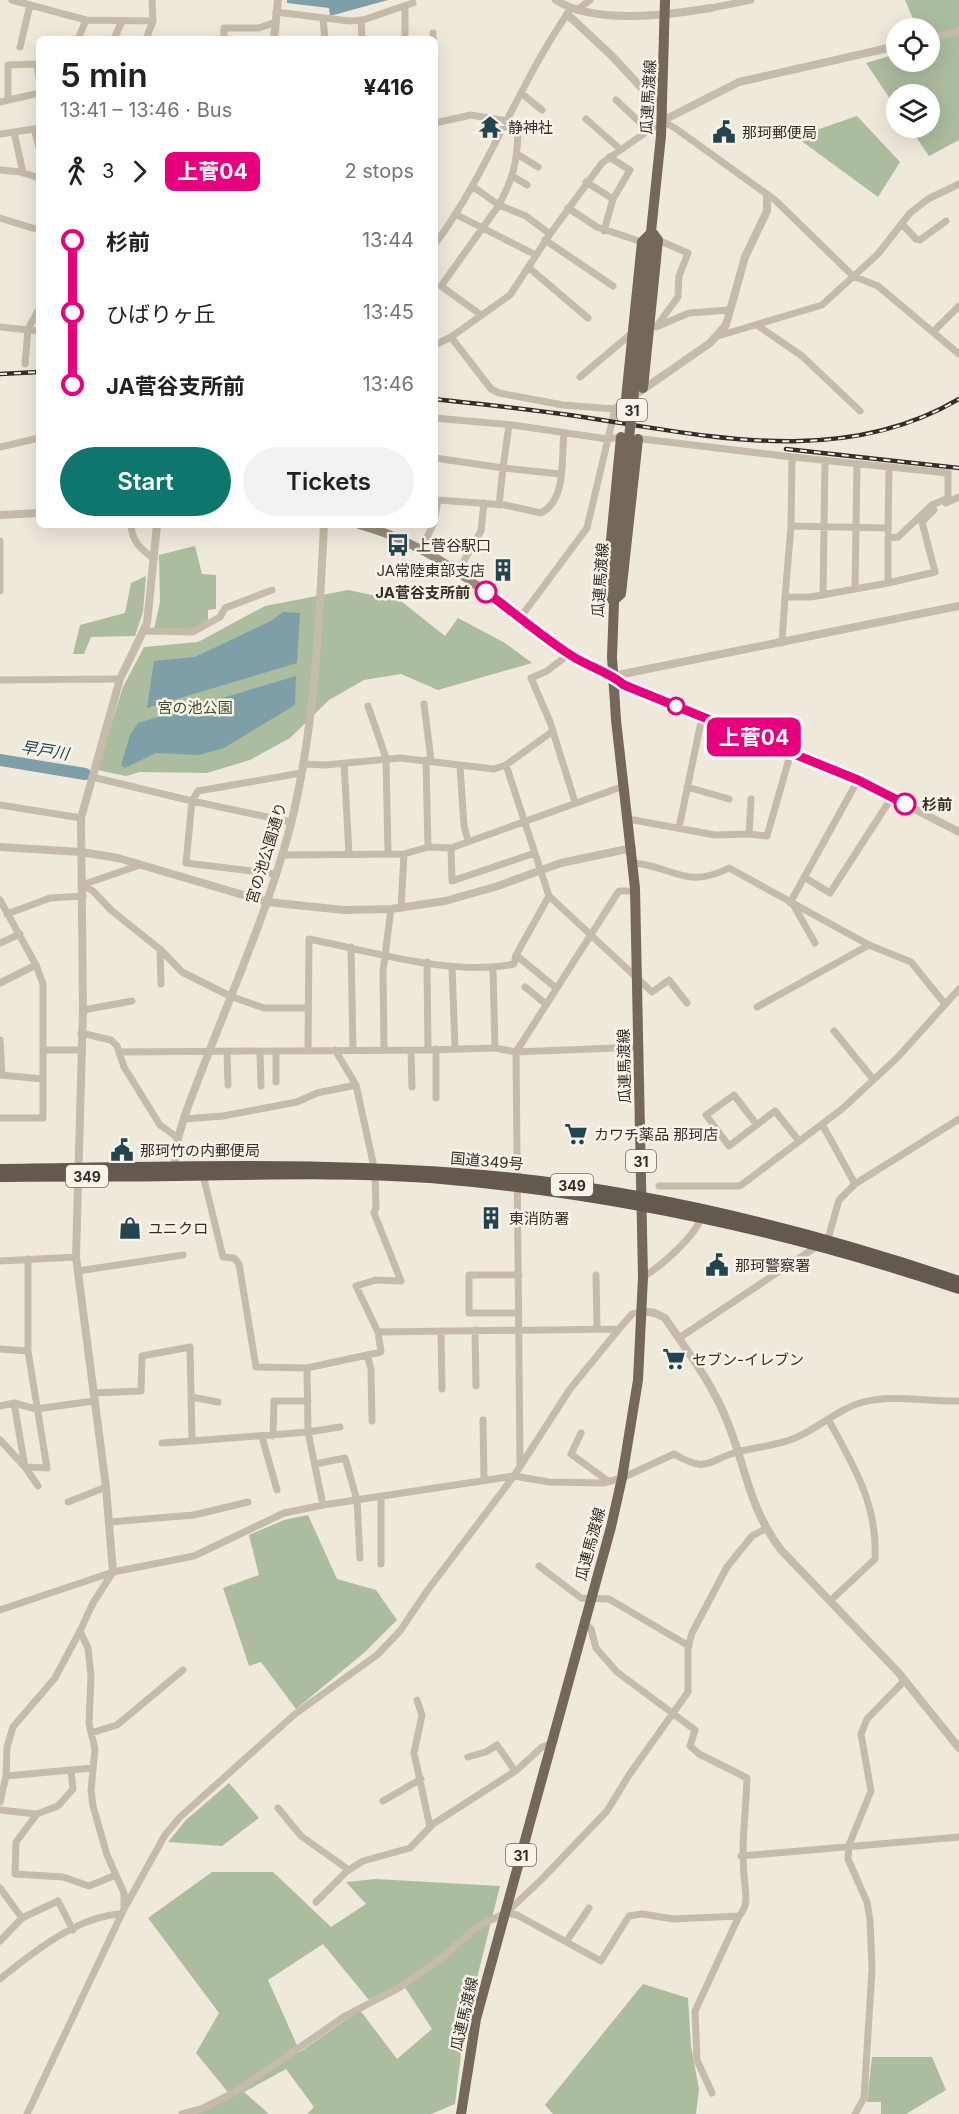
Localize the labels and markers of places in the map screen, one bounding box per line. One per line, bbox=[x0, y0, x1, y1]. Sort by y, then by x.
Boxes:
temple icon: 静神社 bbox=[477, 114, 503, 140]
place label: 静神社 bbox=[508, 118, 553, 137]
public building icon: 那珂郵便局 bbox=[711, 119, 737, 145]
place label: 那珂郵便局 bbox=[742, 123, 817, 142]
bus stop icon: 上菅谷駅口 bbox=[385, 532, 411, 558]
place label: 上菅谷駅口 bbox=[416, 536, 491, 555]
building icon: JA常陸東部支店 bbox=[490, 557, 516, 583]
place label: JA常陸東部支店 bbox=[376, 561, 485, 580]
marker: JA菅谷支所前 bbox=[475, 581, 497, 603]
place label: JA菅谷支所前 bbox=[375, 583, 470, 602]
unlabelled marker bbox=[667, 697, 685, 715]
marker: 杉前 bbox=[894, 793, 916, 815]
place label: 杉前 bbox=[922, 795, 952, 814]
supermarket icon: カワチ薬品 那珂店 bbox=[563, 1121, 589, 1147]
place label: カワチ薬品 那珂店 bbox=[594, 1125, 718, 1144]
public building icon: 那珂竹の内郵便局 bbox=[109, 1137, 135, 1163]
place label: 那珂竹の内郵便局 bbox=[140, 1141, 260, 1160]
building icon: 東消防署 bbox=[478, 1205, 504, 1231]
place label: 東消防署 bbox=[509, 1209, 569, 1228]
shop icon: ユニクロ bbox=[117, 1215, 143, 1241]
place label: ユニクロ bbox=[148, 1219, 208, 1238]
public building icon: 那珂警察署 bbox=[704, 1252, 730, 1278]
place label: 那珂警察署 bbox=[735, 1256, 810, 1275]
supermarket icon: セブン-イレブン bbox=[661, 1346, 687, 1372]
place label: セブン-イレブン bbox=[692, 1350, 804, 1369]

